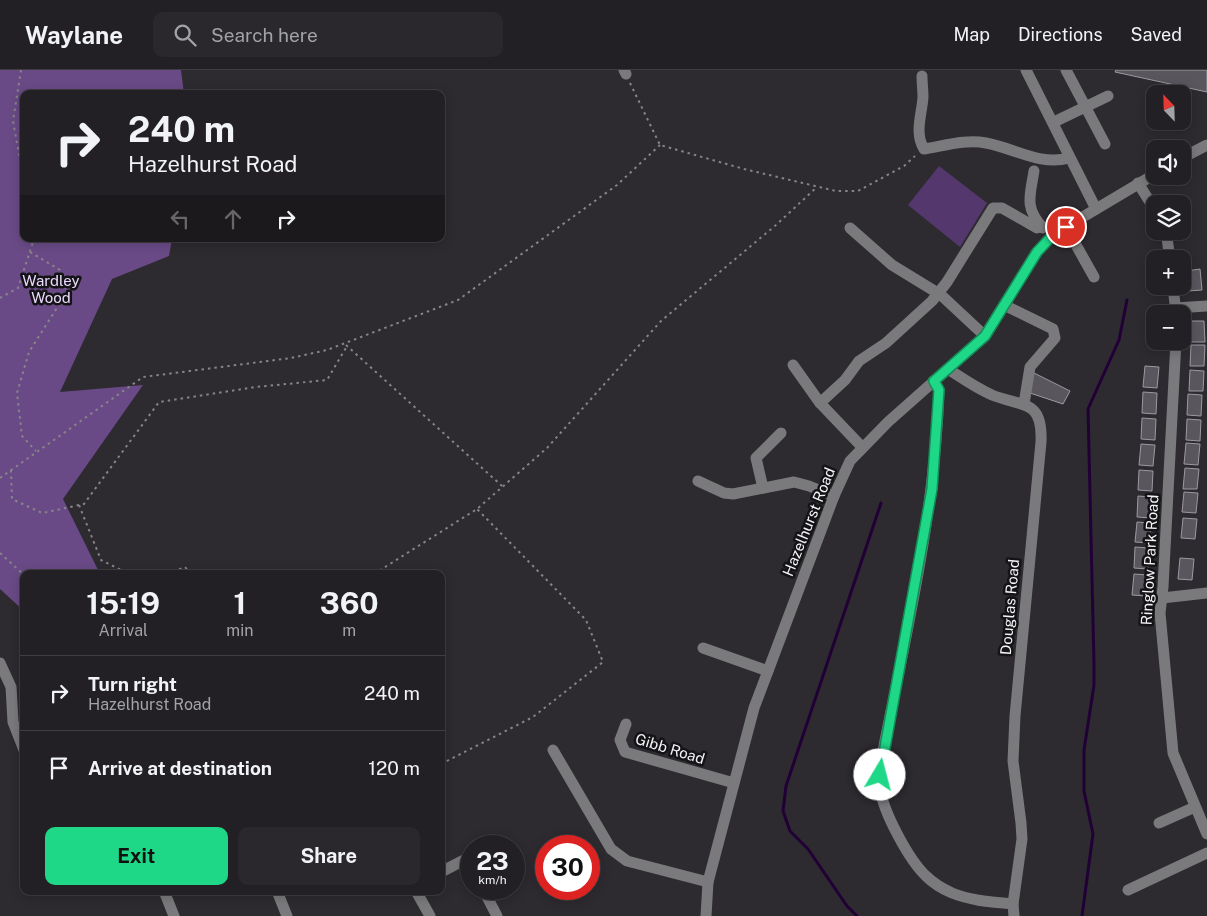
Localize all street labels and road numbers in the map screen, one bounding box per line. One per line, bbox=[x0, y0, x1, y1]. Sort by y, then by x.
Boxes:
street label: Hazelhurst Road bbox=[779, 465, 838, 579]
street label: Ringlow Park Road bbox=[1138, 494, 1161, 626]
street label: Douglas Road bbox=[997, 558, 1022, 656]
street label: Gibb Road bbox=[633, 730, 707, 767]

